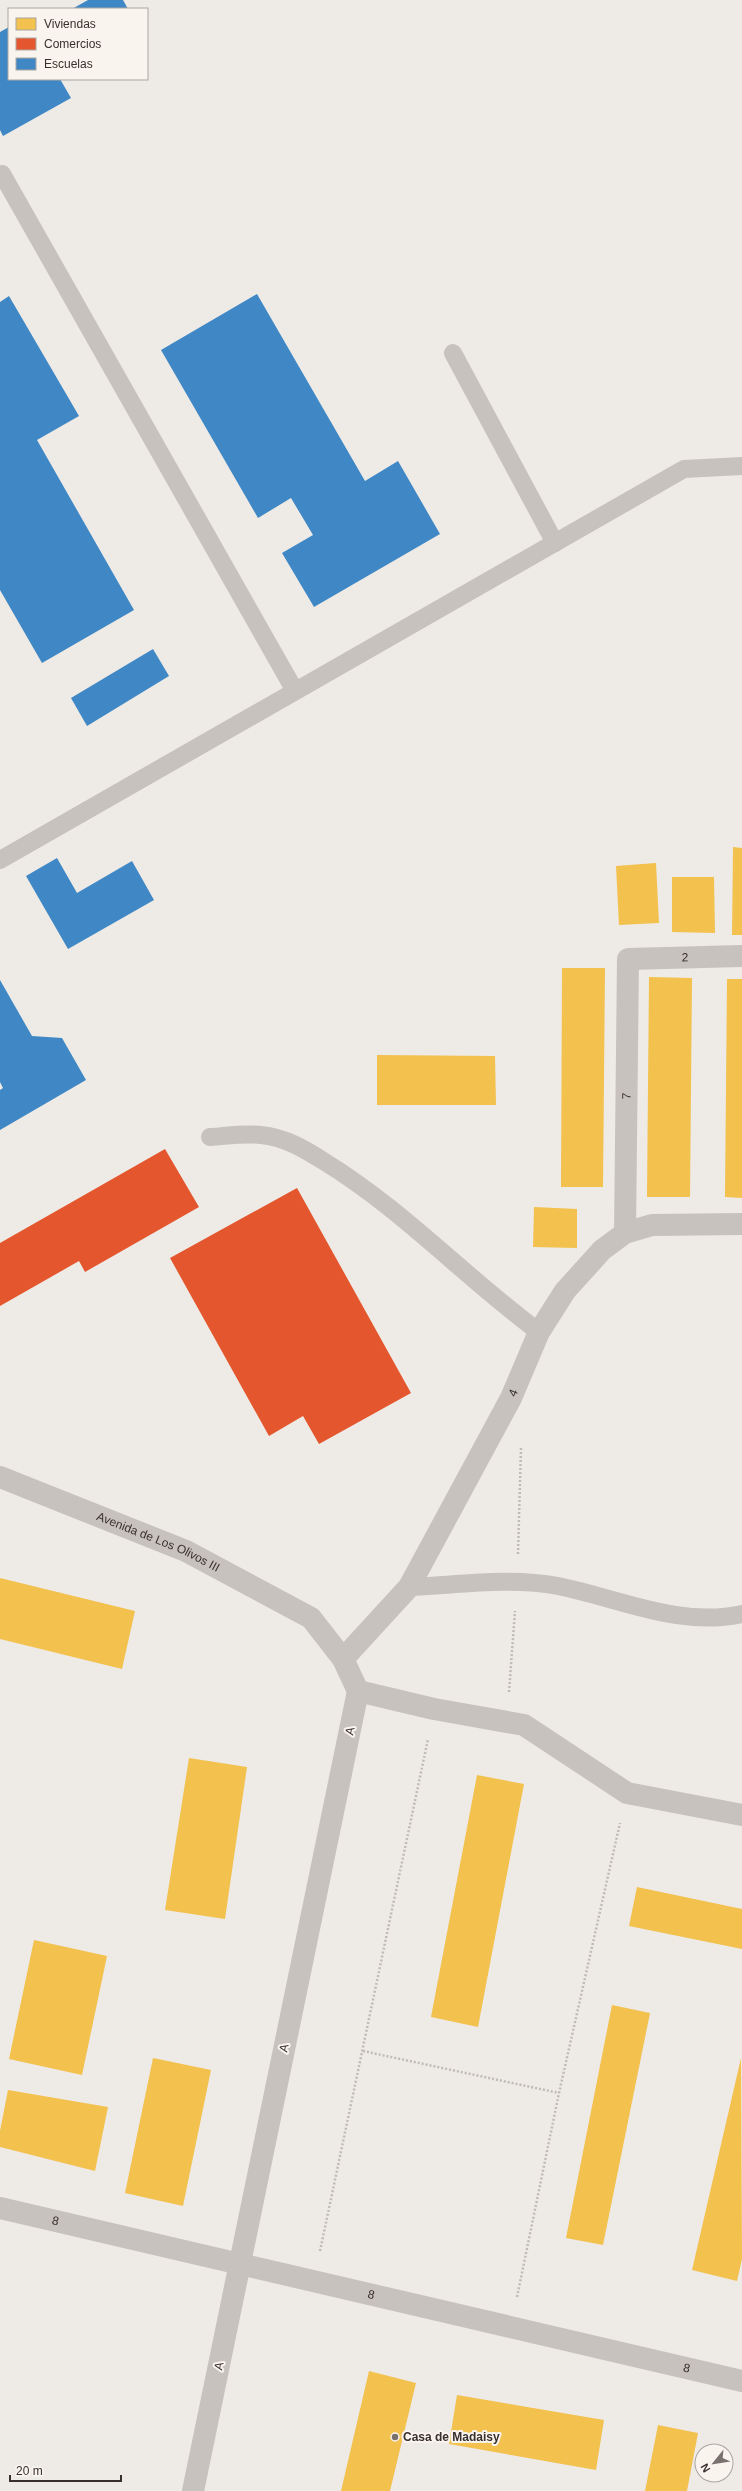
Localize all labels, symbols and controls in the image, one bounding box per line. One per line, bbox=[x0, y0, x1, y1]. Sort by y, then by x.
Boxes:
legend bbox=[8, 8, 148, 80]
text: Viviendas bbox=[44, 17, 96, 31]
text: Comercios bbox=[44, 37, 101, 51]
text: Escuelas bbox=[44, 57, 93, 71]
street label: 2 bbox=[681, 950, 689, 965]
street label: 7 bbox=[619, 1092, 634, 1099]
street label: 4 bbox=[505, 1387, 521, 1399]
street label: Avenida de Los Olivos III bbox=[95, 1509, 222, 1575]
street label: A bbox=[342, 1726, 358, 1736]
street label: A bbox=[276, 2043, 292, 2053]
street label: 8 bbox=[51, 2213, 61, 2229]
street label: 8 bbox=[366, 2287, 376, 2302]
street label: A bbox=[211, 2361, 227, 2371]
street label: 8 bbox=[682, 2361, 692, 2376]
place label: Casa de Madaisy bbox=[403, 2430, 500, 2444]
marker: Casa de Madaisy bbox=[390, 2432, 400, 2442]
north arrow bbox=[694, 2443, 734, 2483]
scale bar bbox=[10, 2457, 121, 2483]
text: N bbox=[698, 2462, 713, 2474]
text: 20 m bbox=[16, 2464, 43, 2478]

